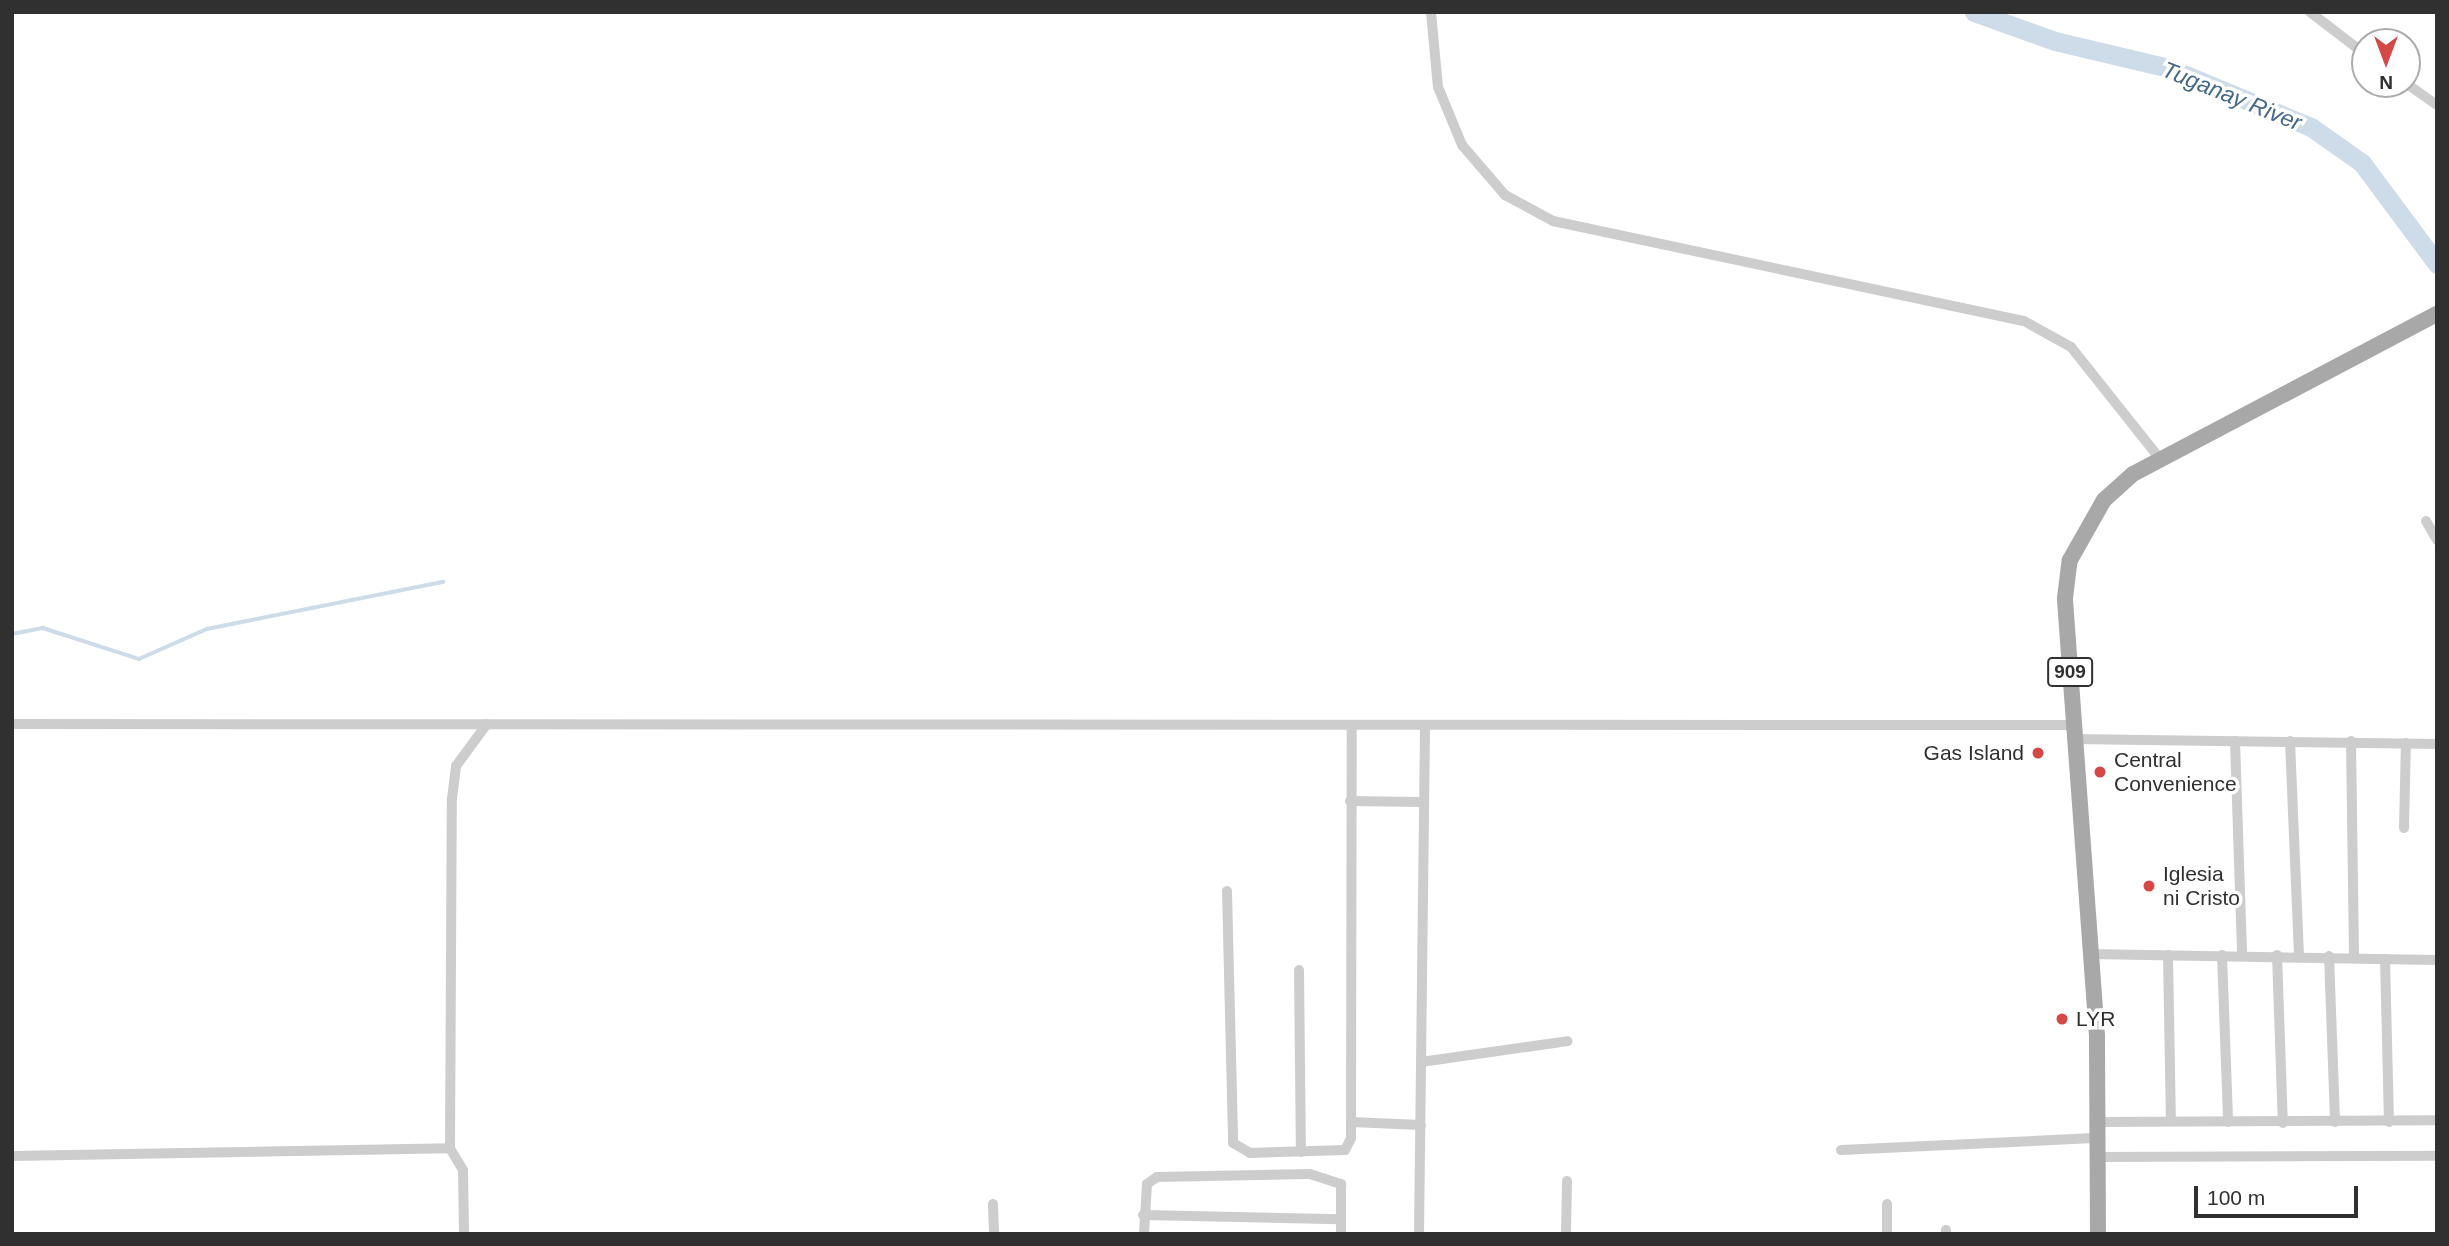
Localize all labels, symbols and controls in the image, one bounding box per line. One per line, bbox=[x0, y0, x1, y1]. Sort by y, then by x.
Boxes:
north arrow bbox=[2351, 28, 2421, 98]
water label: Tuganay River bbox=[2158, 56, 2306, 136]
text: N bbox=[2379, 72, 2393, 93]
road number: 909 bbox=[2046, 656, 2094, 688]
place label: Gas Island bbox=[1924, 740, 2024, 766]
marker: Gas Island bbox=[2030, 745, 2046, 761]
place label: Central Convenience bbox=[2114, 747, 2237, 797]
marker: Central Convenience bbox=[2092, 764, 2108, 780]
place label: Iglesia ni Cristo bbox=[2163, 861, 2240, 911]
marker: Iglesia ni Cristo bbox=[2141, 878, 2157, 894]
place label: LYR bbox=[2076, 1006, 2115, 1032]
marker: LYR bbox=[2054, 1011, 2070, 1027]
scale bar bbox=[2197, 1172, 2362, 1216]
text: 100 m bbox=[2207, 1186, 2265, 1209]

